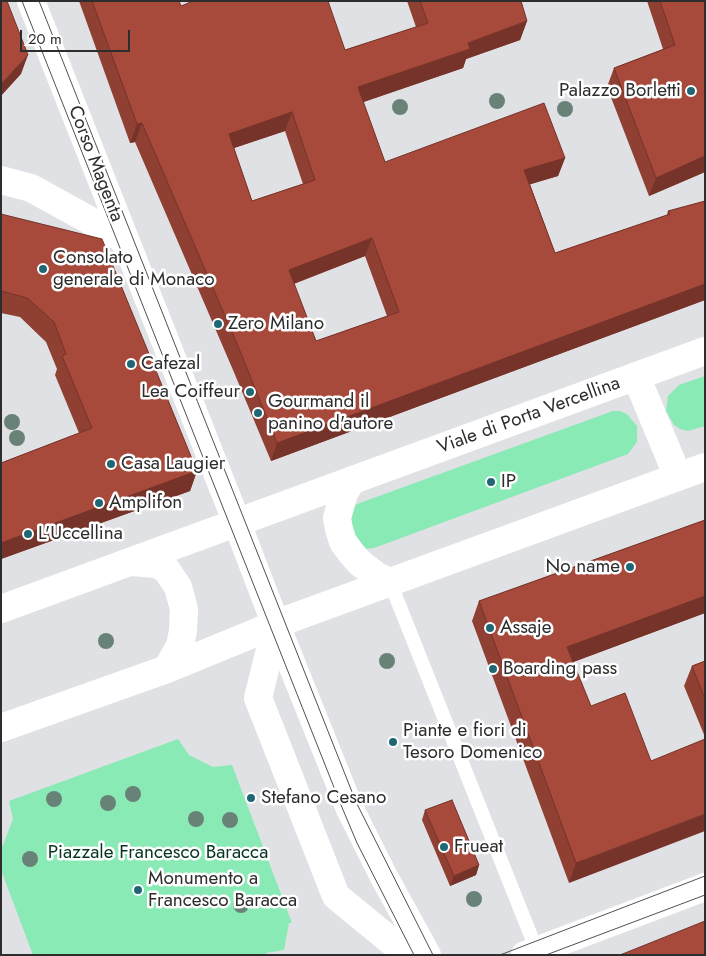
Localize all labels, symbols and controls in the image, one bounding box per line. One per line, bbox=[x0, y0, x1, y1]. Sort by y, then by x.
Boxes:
scale bar bbox=[22, 20, 132, 52]
text: 20 m bbox=[28, 28, 62, 50]
place label: Palazzo Borletti bbox=[559, 80, 681, 102]
marker: Palazzo Borletti bbox=[685, 85, 697, 97]
street label: Corso Magenta bbox=[62, 103, 128, 225]
place label: Consolato generale di Monaco bbox=[53, 247, 215, 291]
marker: Consolato generale di Monaco bbox=[37, 263, 49, 275]
place label: Zero Milano bbox=[228, 313, 324, 335]
marker: Zero Milano bbox=[212, 318, 224, 330]
place label: Cafezal bbox=[141, 353, 200, 375]
marker: Cafezal bbox=[125, 358, 137, 370]
street label: Viale di Porta Vercellina bbox=[435, 372, 623, 460]
place label: Lea Coiffeur bbox=[141, 381, 240, 403]
marker: Lea Coiffeur bbox=[244, 386, 256, 398]
place label: Gourmand il panino d'autore bbox=[268, 391, 393, 435]
marker: Gourmand il panino d'autore bbox=[252, 407, 264, 419]
place label: Casa Laugier bbox=[121, 453, 225, 475]
marker: Casa Laugier bbox=[105, 458, 117, 470]
place label: IP bbox=[501, 471, 516, 493]
marker: IP bbox=[485, 476, 497, 488]
place label: Amplifon bbox=[109, 492, 182, 514]
marker: Amplifon bbox=[93, 497, 105, 509]
place label: L'Uccellina bbox=[38, 523, 123, 545]
marker: L'Uccellina bbox=[22, 528, 34, 540]
place label: No name bbox=[545, 556, 620, 578]
marker: No name bbox=[624, 561, 636, 573]
place label: Assaje bbox=[500, 617, 552, 639]
marker: Assaje bbox=[484, 622, 496, 634]
place label: Boarding pass bbox=[503, 658, 617, 680]
marker: Boarding pass bbox=[487, 663, 499, 675]
place label: Piante e fiori di Tesoro Domenico bbox=[403, 720, 542, 764]
marker: Piante e fiori di Tesoro Domenico bbox=[387, 736, 399, 748]
place label: Stefano Cesano bbox=[261, 787, 386, 809]
marker: Stefano Cesano bbox=[245, 792, 257, 804]
place label: Frueat bbox=[454, 836, 503, 858]
marker: Frueat bbox=[438, 841, 450, 853]
park label: Piazzale Francesco Baracca bbox=[48, 842, 268, 864]
place label: Monumento a Francesco Baracca bbox=[148, 868, 297, 912]
marker: Monumento a Francesco Baracca bbox=[132, 884, 144, 896]

